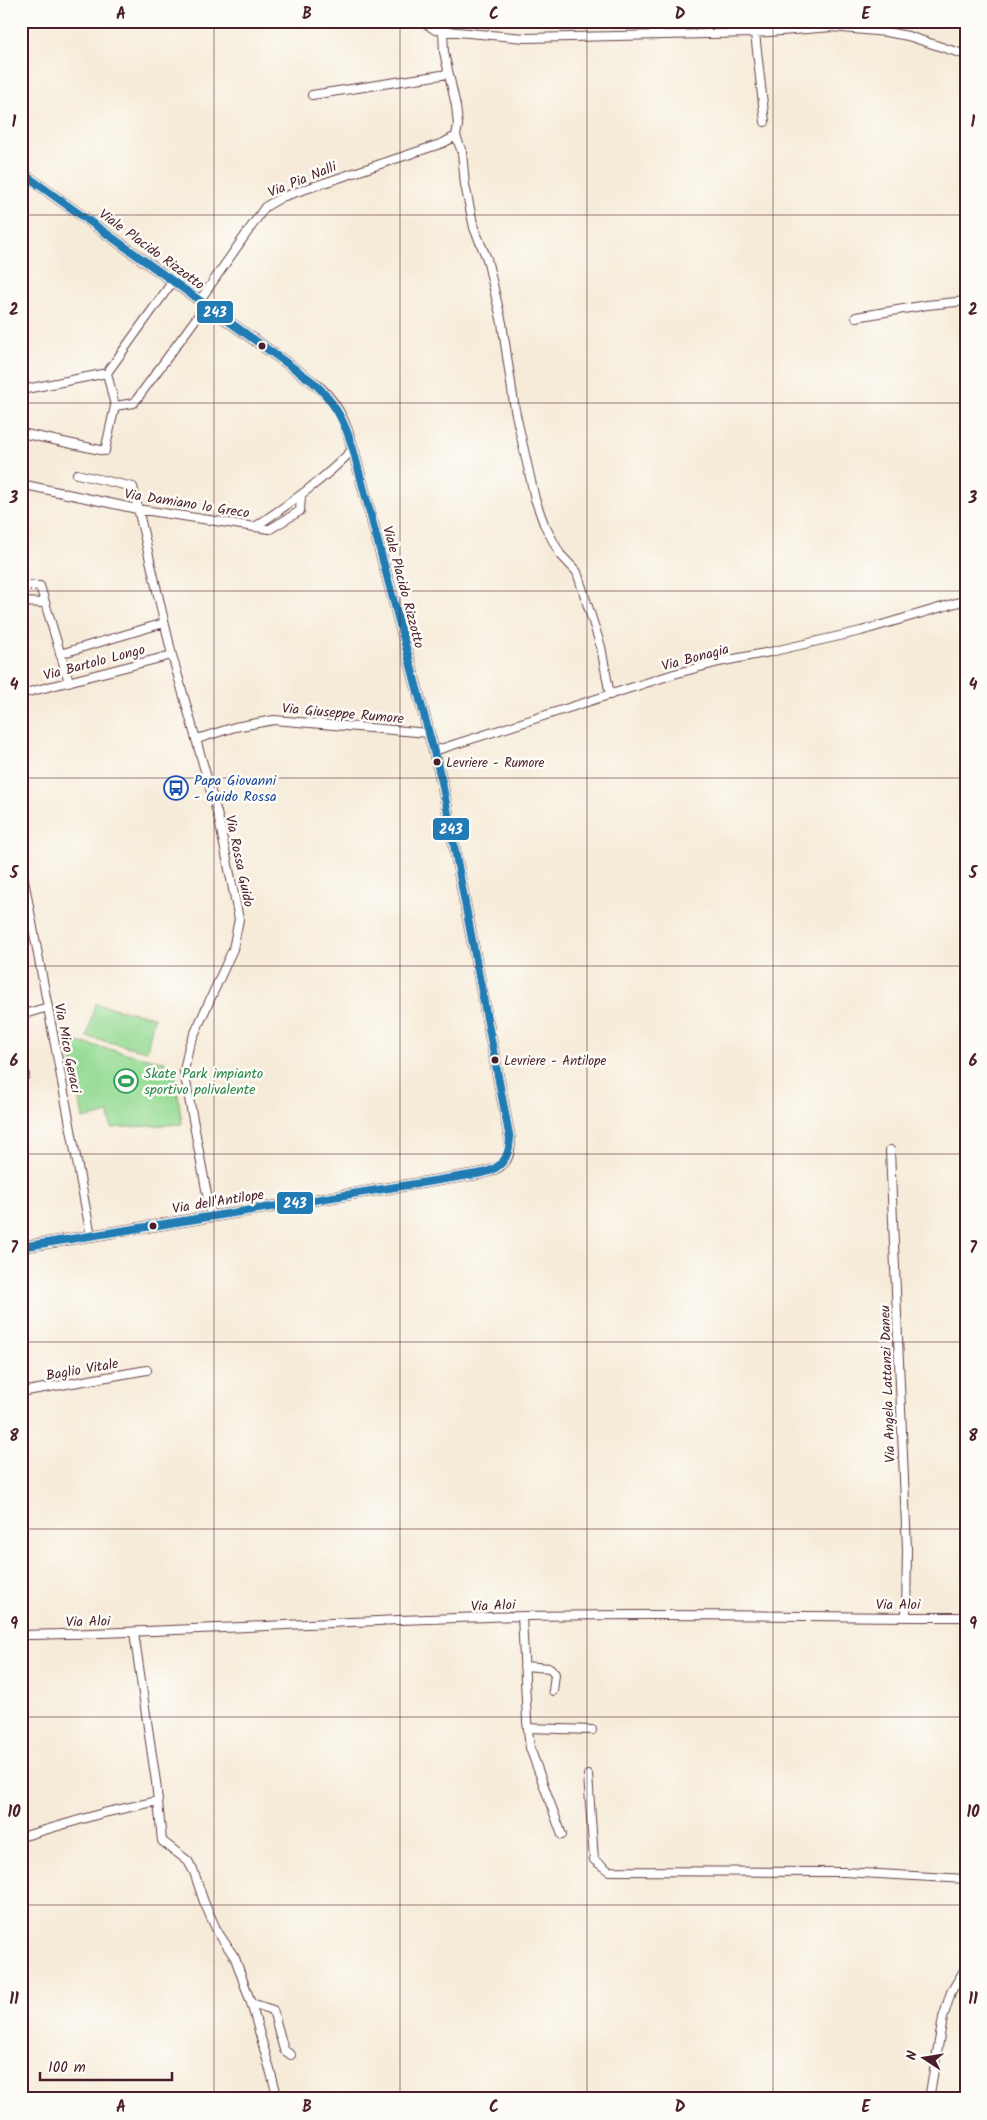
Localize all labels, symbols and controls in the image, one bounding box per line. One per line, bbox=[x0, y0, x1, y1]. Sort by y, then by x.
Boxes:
text: A bbox=[116, 2, 126, 27]
text: B bbox=[302, 2, 312, 27]
text: C bbox=[489, 2, 499, 27]
text: D bbox=[675, 2, 686, 27]
text: E bbox=[862, 2, 872, 27]
text: 1 bbox=[12, 110, 17, 135]
text: 1 bbox=[971, 110, 976, 135]
street label: Via Pia Nalli bbox=[265, 156, 341, 204]
street label: Viale Placido Rizzotto bbox=[94, 204, 209, 296]
text: 2 bbox=[9, 298, 19, 323]
text: 2 bbox=[968, 298, 978, 323]
line badge: 243 bbox=[196, 300, 234, 324]
text: 243 bbox=[203, 302, 227, 324]
unlabelled marker bbox=[257, 341, 267, 351]
street label: Via Damiano lo Greco bbox=[123, 483, 251, 525]
text: 3 bbox=[9, 486, 19, 511]
text: 3 bbox=[968, 486, 978, 511]
street label: Viale Placido Rizzotto bbox=[376, 523, 430, 651]
street label: Via Bonagia bbox=[659, 638, 731, 677]
street label: Via Bartolo Longo bbox=[41, 639, 148, 687]
text: 4 bbox=[10, 673, 19, 698]
text: 4 bbox=[969, 673, 978, 698]
street label: Via Giuseppe Rumore bbox=[281, 698, 406, 730]
place label: Levriere - Rumore bbox=[446, 753, 545, 774]
marker: Levriere - Rumore bbox=[432, 757, 442, 767]
place label: Papa Giovanni - Guido Rossa bbox=[194, 770, 277, 808]
bus stop icon: Papa Giovanni - Guido Rossa bbox=[163, 775, 189, 801]
street label: Via Rossa Guido bbox=[219, 813, 260, 909]
line badge: 243 bbox=[432, 817, 470, 841]
text: 243 bbox=[439, 819, 463, 841]
text: 5 bbox=[9, 861, 20, 886]
text: 5 bbox=[968, 861, 979, 886]
street label: Via Mico Geraci bbox=[48, 1001, 87, 1096]
text: 6 bbox=[10, 1049, 19, 1074]
text: 6 bbox=[969, 1049, 978, 1074]
place label: Levriere - Antilope bbox=[504, 1051, 606, 1072]
marker: Levriere - Antilope bbox=[490, 1055, 500, 1065]
place label: Skate Park impianto sportivo polivalente bbox=[144, 1063, 263, 1101]
sports icon: Skate Park impianto sportivo polivalente bbox=[113, 1068, 139, 1094]
street label: Via dell'Antilope bbox=[171, 1184, 266, 1220]
line badge: 243 bbox=[276, 1191, 314, 1215]
text: 243 bbox=[283, 1193, 307, 1215]
unlabelled marker bbox=[148, 1221, 158, 1231]
text: 7 bbox=[10, 1236, 18, 1261]
text: 7 bbox=[969, 1236, 977, 1261]
street label: Via Angela Lattanzi Daneu bbox=[874, 1304, 902, 1463]
street label: Baglio Vitale bbox=[44, 1353, 121, 1387]
text: 8 bbox=[9, 1424, 19, 1449]
text: 8 bbox=[968, 1424, 978, 1449]
street label: Via Aloi bbox=[470, 1594, 516, 1618]
street label: Via Aloi bbox=[876, 1594, 921, 1616]
street label: Via Aloi bbox=[66, 1611, 111, 1633]
text: 9 bbox=[10, 1612, 18, 1637]
text: 9 bbox=[969, 1612, 977, 1637]
text: 10 bbox=[7, 1800, 21, 1825]
text: 10 bbox=[966, 1800, 980, 1825]
text: 11 bbox=[9, 1987, 19, 2012]
text: 11 bbox=[968, 1987, 978, 2012]
north arrow bbox=[900, 2032, 950, 2082]
text: N bbox=[901, 2049, 924, 2062]
scale bar bbox=[40, 2050, 172, 2082]
text: 100 m bbox=[48, 2056, 86, 2080]
text: A bbox=[116, 2095, 126, 2120]
text: B bbox=[302, 2095, 312, 2120]
text: C bbox=[489, 2095, 499, 2120]
text: D bbox=[675, 2095, 686, 2120]
text: E bbox=[862, 2095, 872, 2120]

